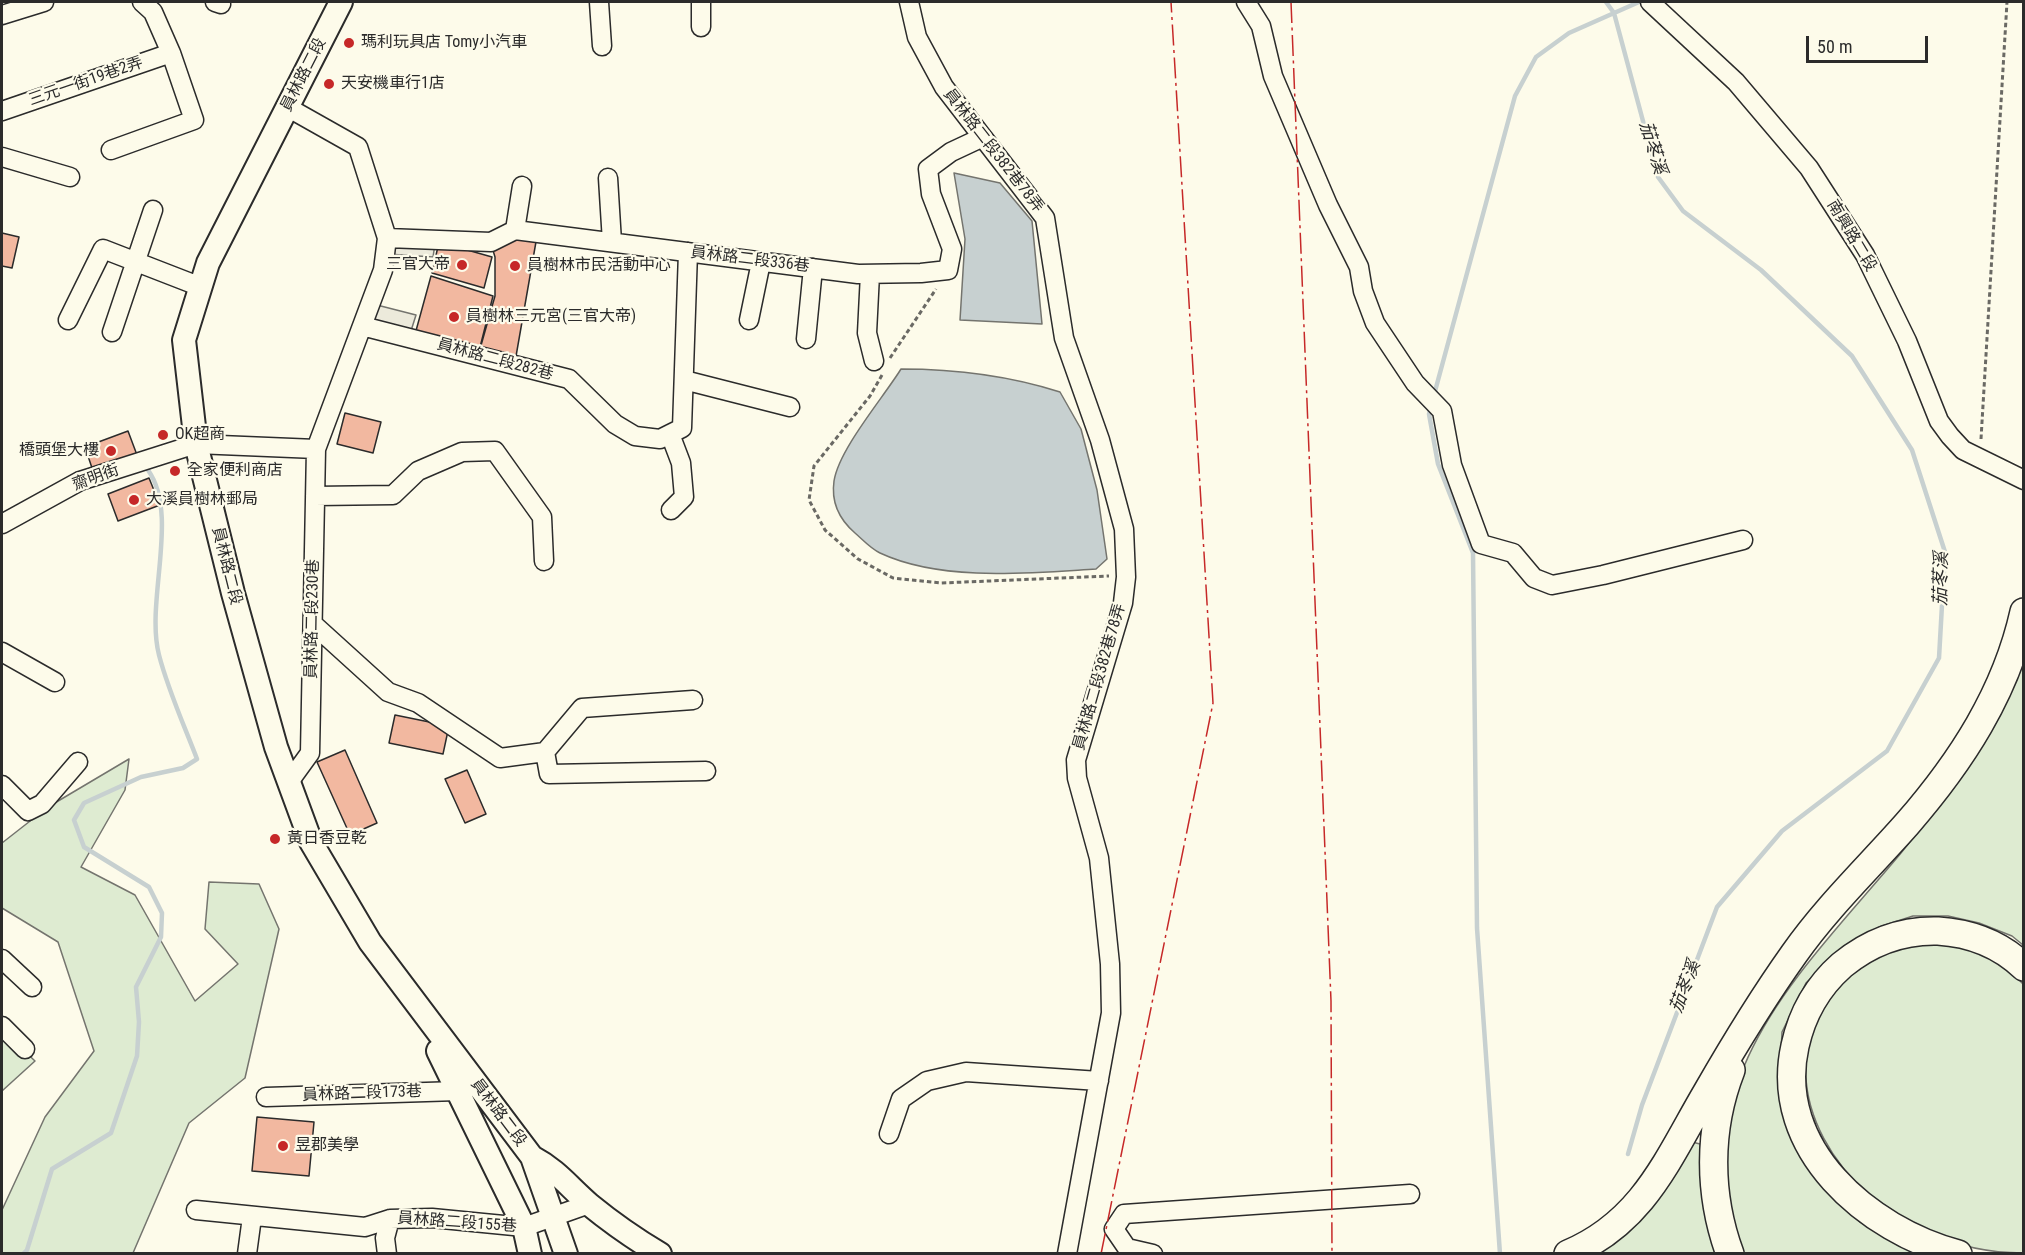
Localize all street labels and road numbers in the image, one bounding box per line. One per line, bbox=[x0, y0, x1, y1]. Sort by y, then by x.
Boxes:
street label: 員林路二段 bbox=[277, 35, 331, 115]
street label: 三元一街19巷2弄 bbox=[26, 53, 146, 111]
street label: 員林路二段382巷78弄 bbox=[939, 85, 1047, 217]
street label: 南興路二段 bbox=[1822, 197, 1880, 275]
street label: 員林路二段336巷 bbox=[689, 243, 811, 277]
street label: 員林路二段282巷 bbox=[435, 335, 555, 385]
street label: 齋明街 bbox=[70, 461, 122, 495]
street label: 員林路二段 bbox=[207, 525, 245, 607]
street label: 員林路二段230巷 bbox=[302, 559, 324, 679]
street label: 員林路二段382巷78弄 bbox=[1070, 602, 1130, 752]
street label: 員林路二段 bbox=[466, 1075, 530, 1151]
street label: 員林路二段173巷 bbox=[302, 1082, 422, 1106]
street label: 員林路二段155巷 bbox=[397, 1209, 517, 1237]

